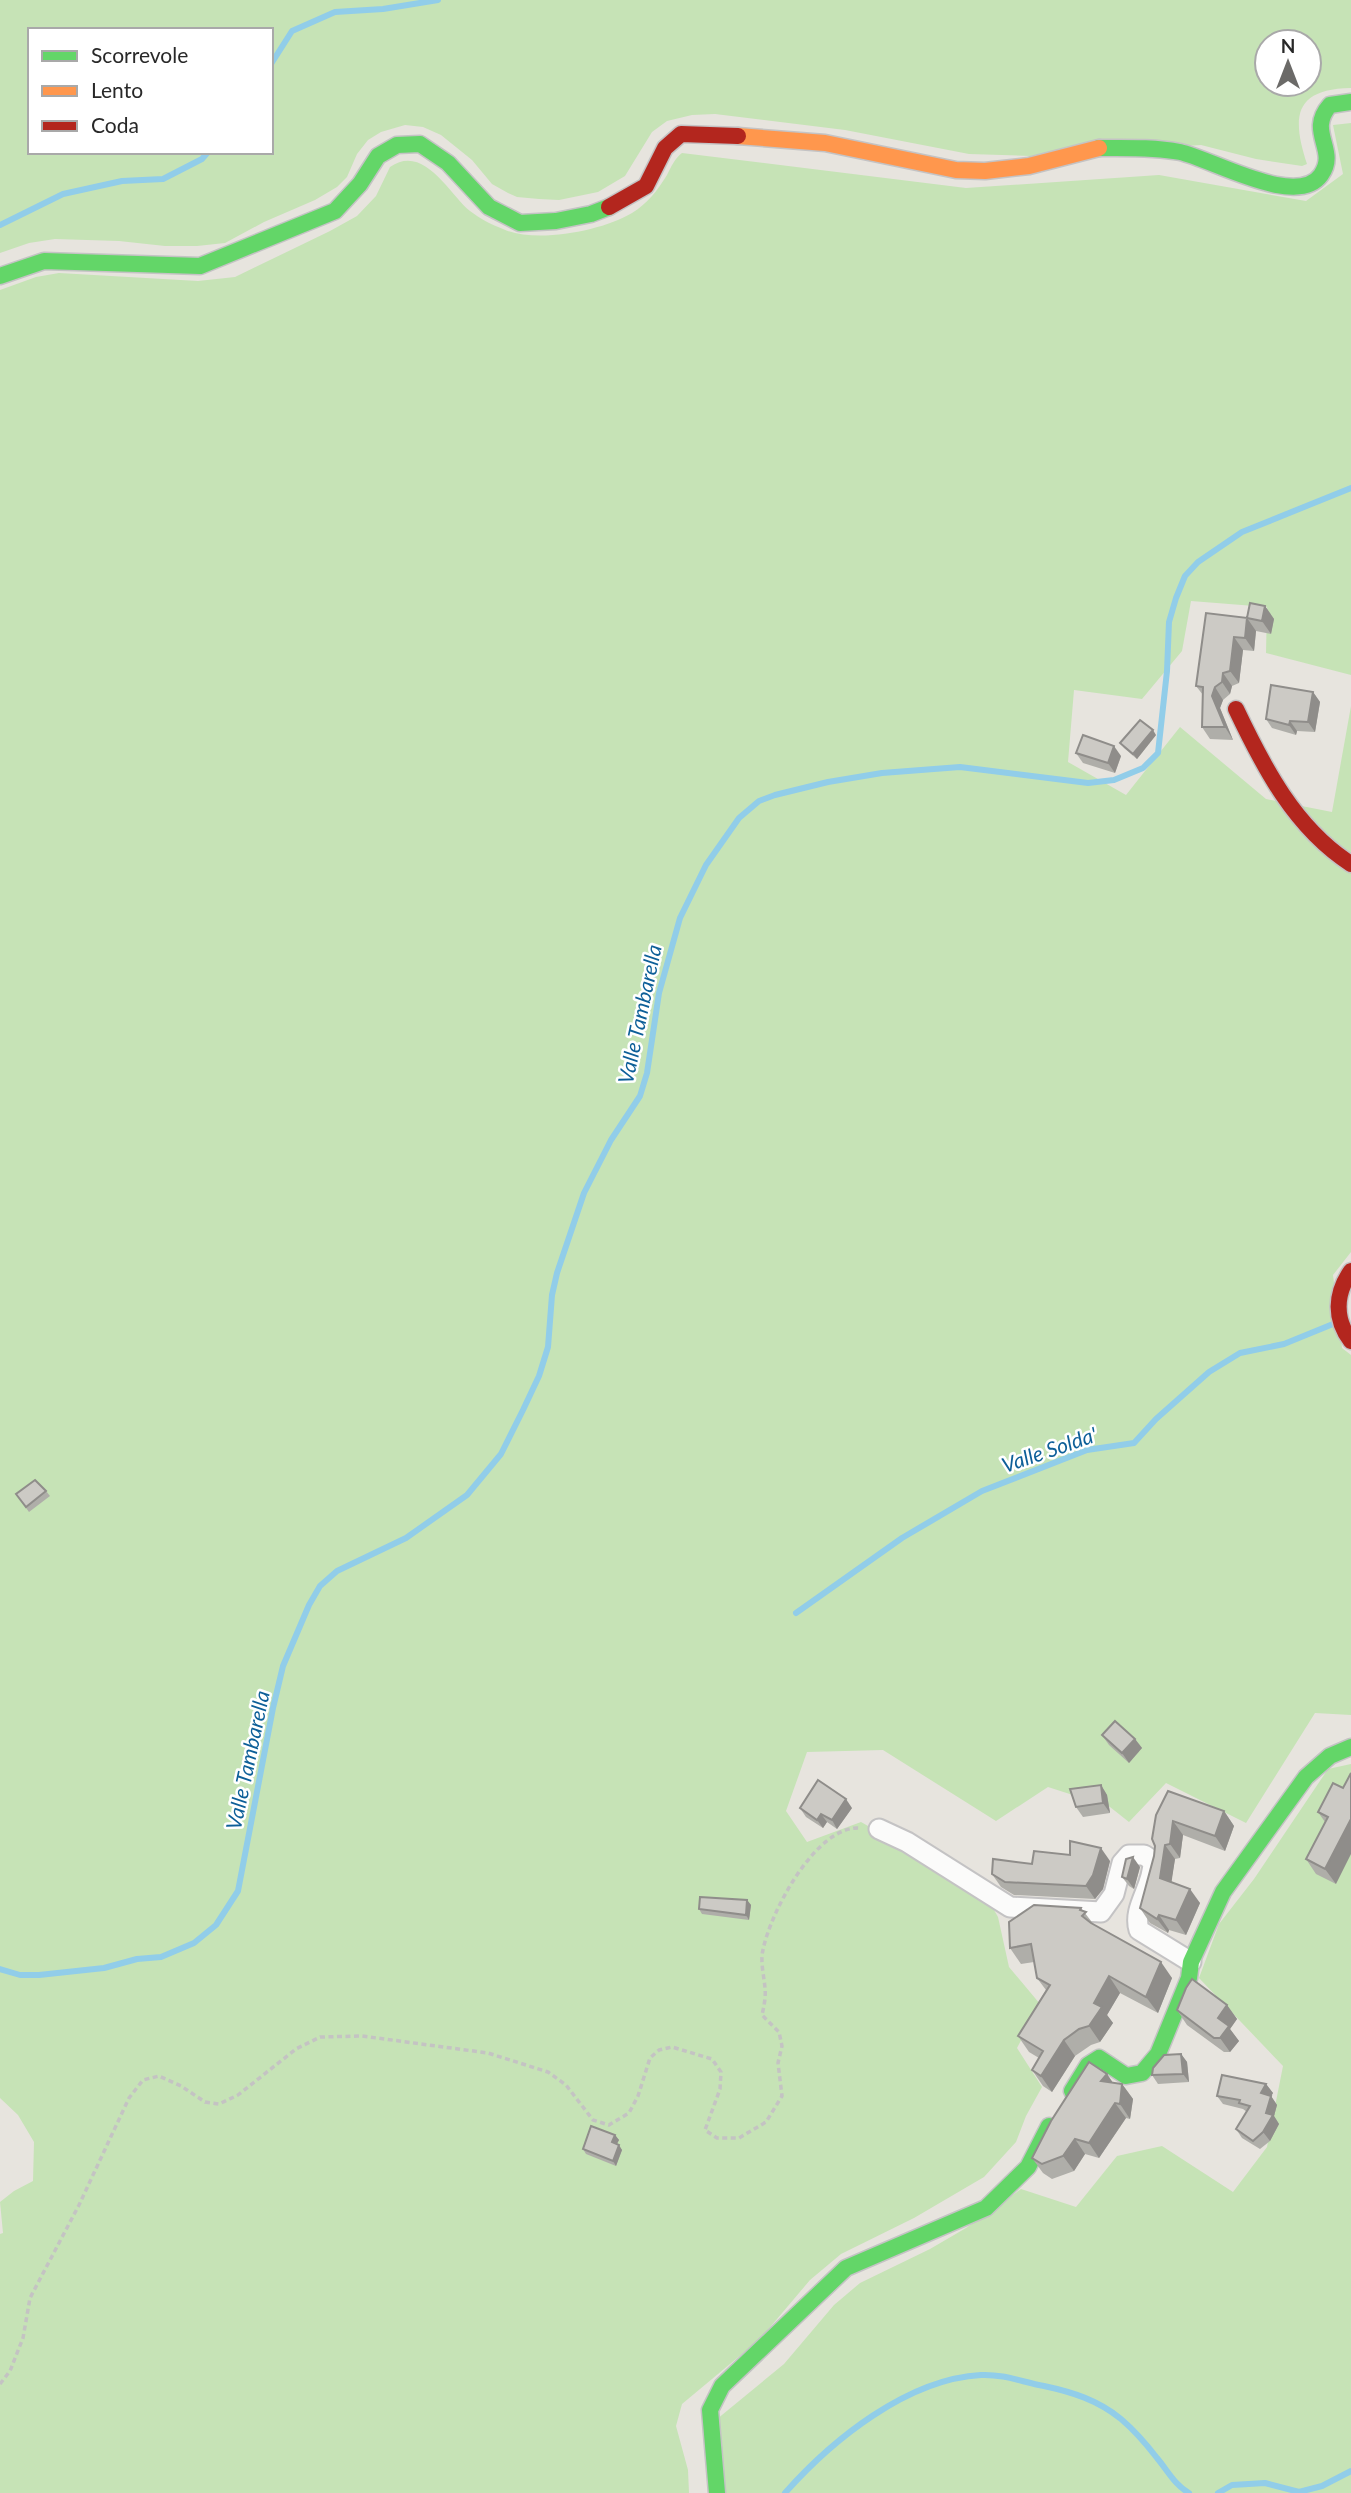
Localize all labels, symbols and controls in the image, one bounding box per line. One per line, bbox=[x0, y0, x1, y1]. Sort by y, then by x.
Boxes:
legend bbox=[28, 28, 273, 154]
north arrow bbox=[1253, 28, 1323, 98]
text: N bbox=[1281, 34, 1295, 57]
text: Scorrevole bbox=[91, 42, 188, 67]
text: Lento bbox=[91, 77, 143, 102]
text: Coda bbox=[91, 112, 139, 137]
water label: Valle Tambarella bbox=[612, 942, 666, 1086]
water label: Valle Solda' bbox=[998, 1421, 1100, 1477]
water label: Valle Tambarella bbox=[220, 1688, 274, 1832]

